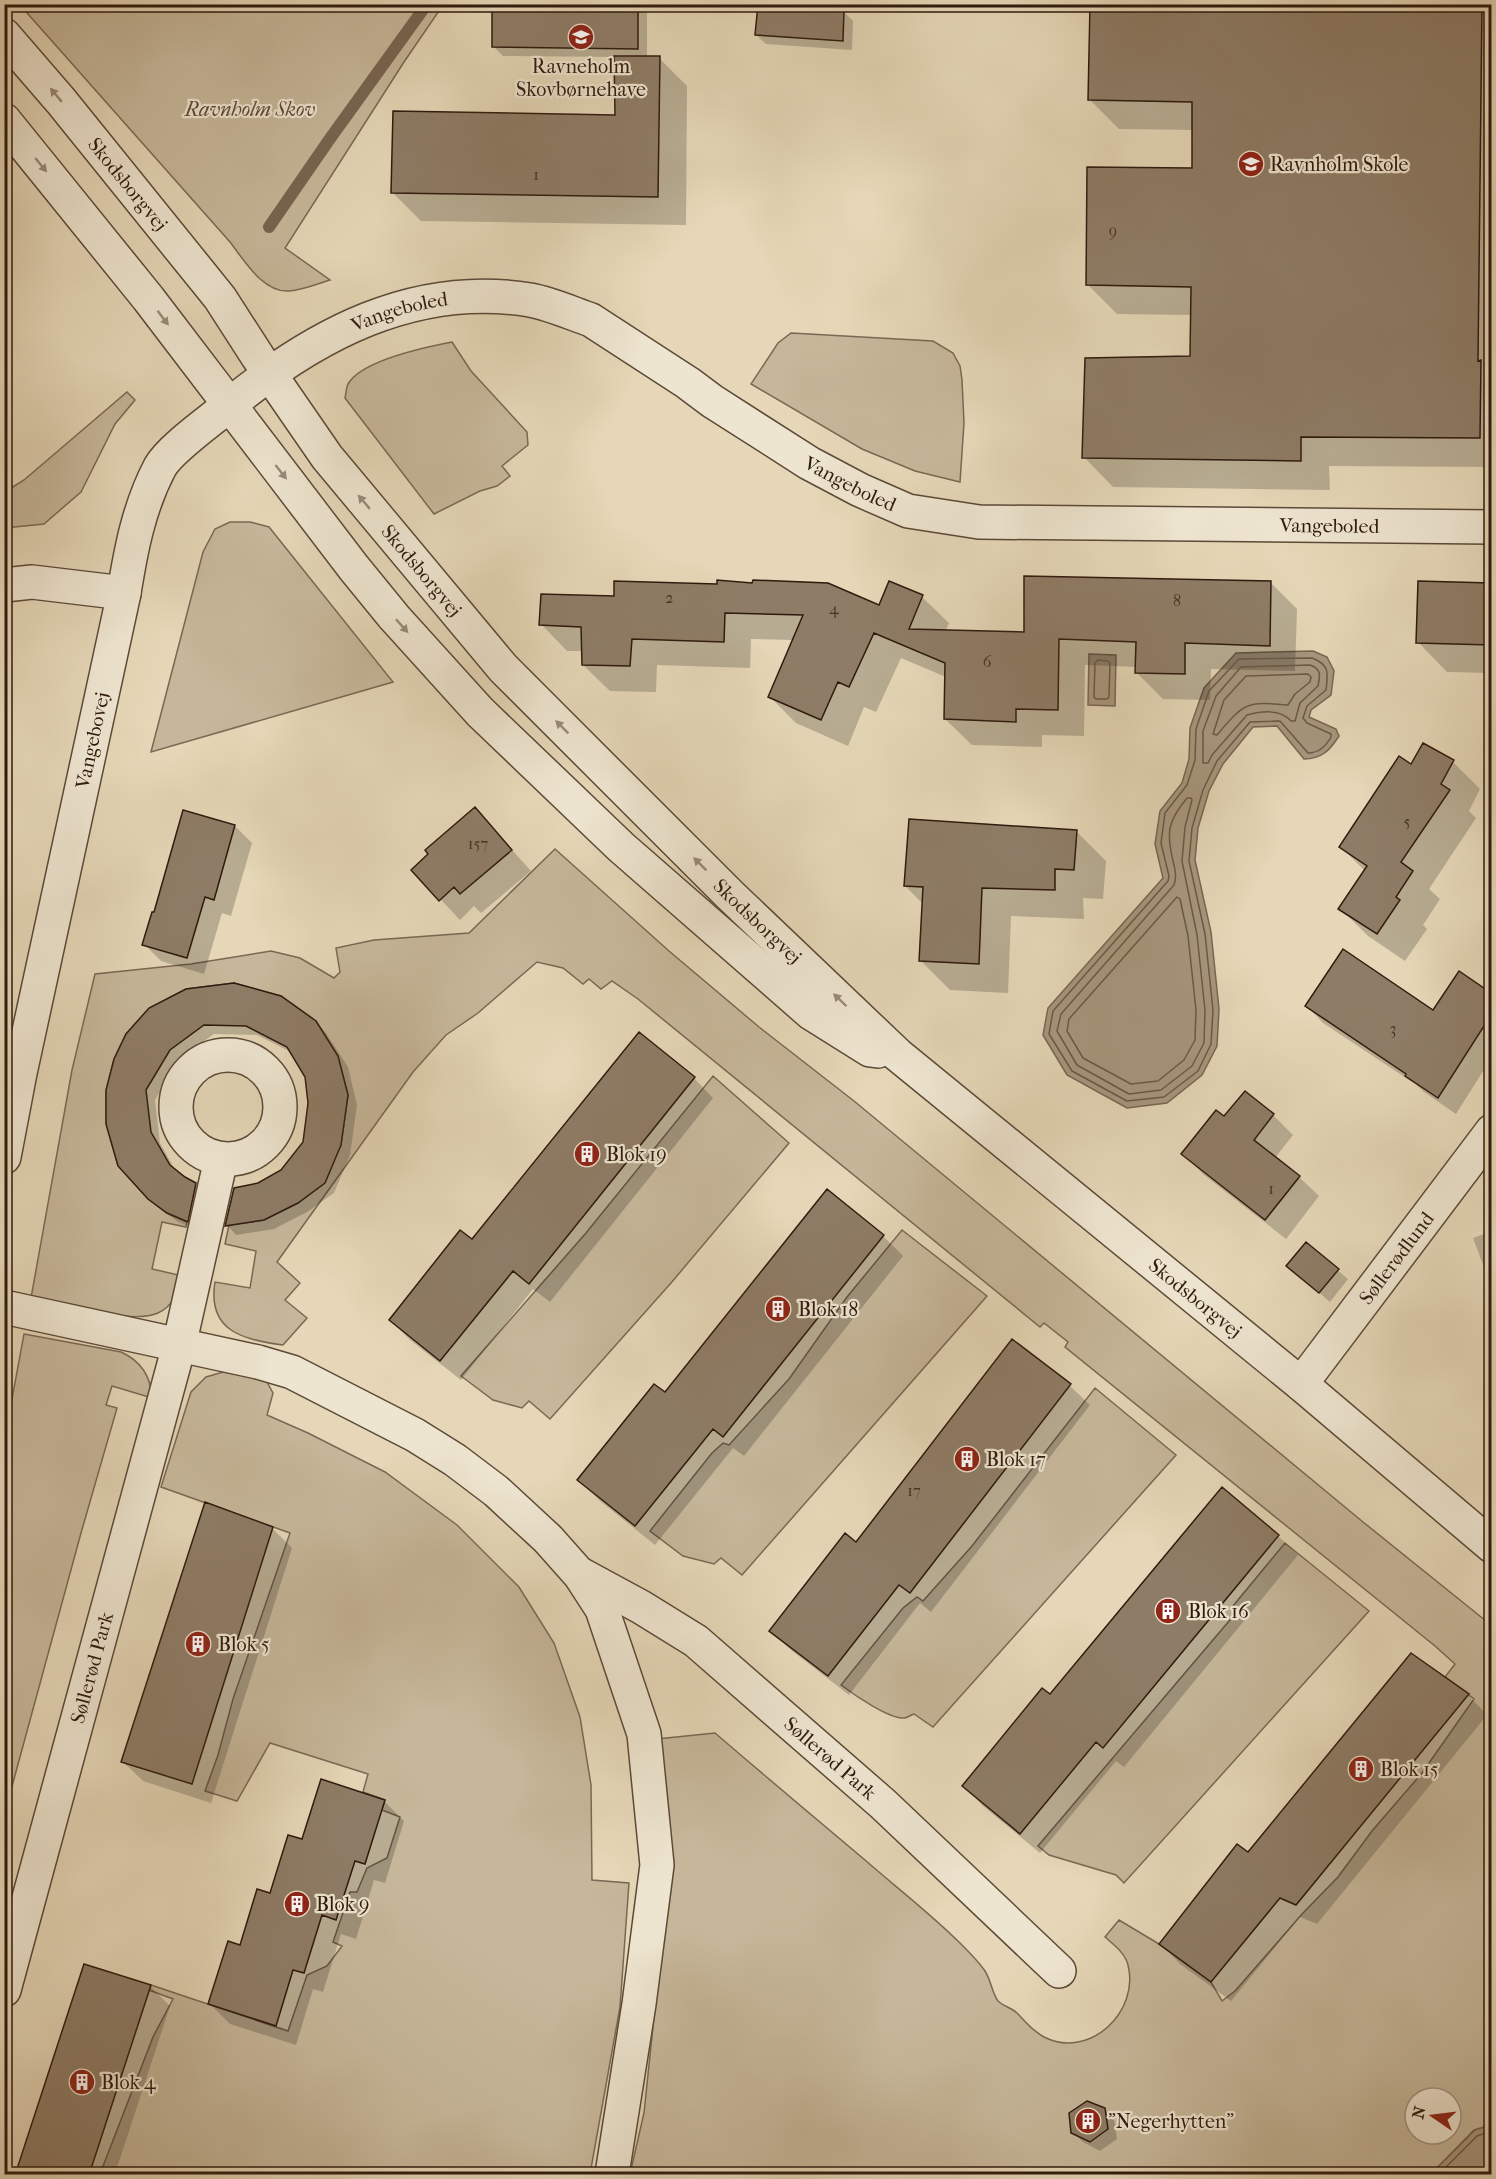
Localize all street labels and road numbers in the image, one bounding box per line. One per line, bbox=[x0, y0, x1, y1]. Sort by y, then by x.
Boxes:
street label: Skodsborgvej bbox=[83, 133, 172, 236]
street label: Vangeboled bbox=[347, 287, 450, 337]
street label: Vangeboled bbox=[799, 451, 901, 517]
street label: Vangeboled bbox=[1278, 514, 1381, 538]
street label: Skodsborgvej bbox=[376, 520, 466, 622]
street label: Vangebovej bbox=[71, 690, 114, 792]
street label: Skodsborgvej bbox=[708, 874, 806, 969]
street label: Søllerødlund bbox=[1354, 1207, 1440, 1309]
street label: Skodsborgvej bbox=[1144, 1254, 1246, 1343]
street label: Søllerød Park bbox=[66, 1609, 118, 1726]
street label: Søllerød Park bbox=[779, 1712, 881, 1805]

